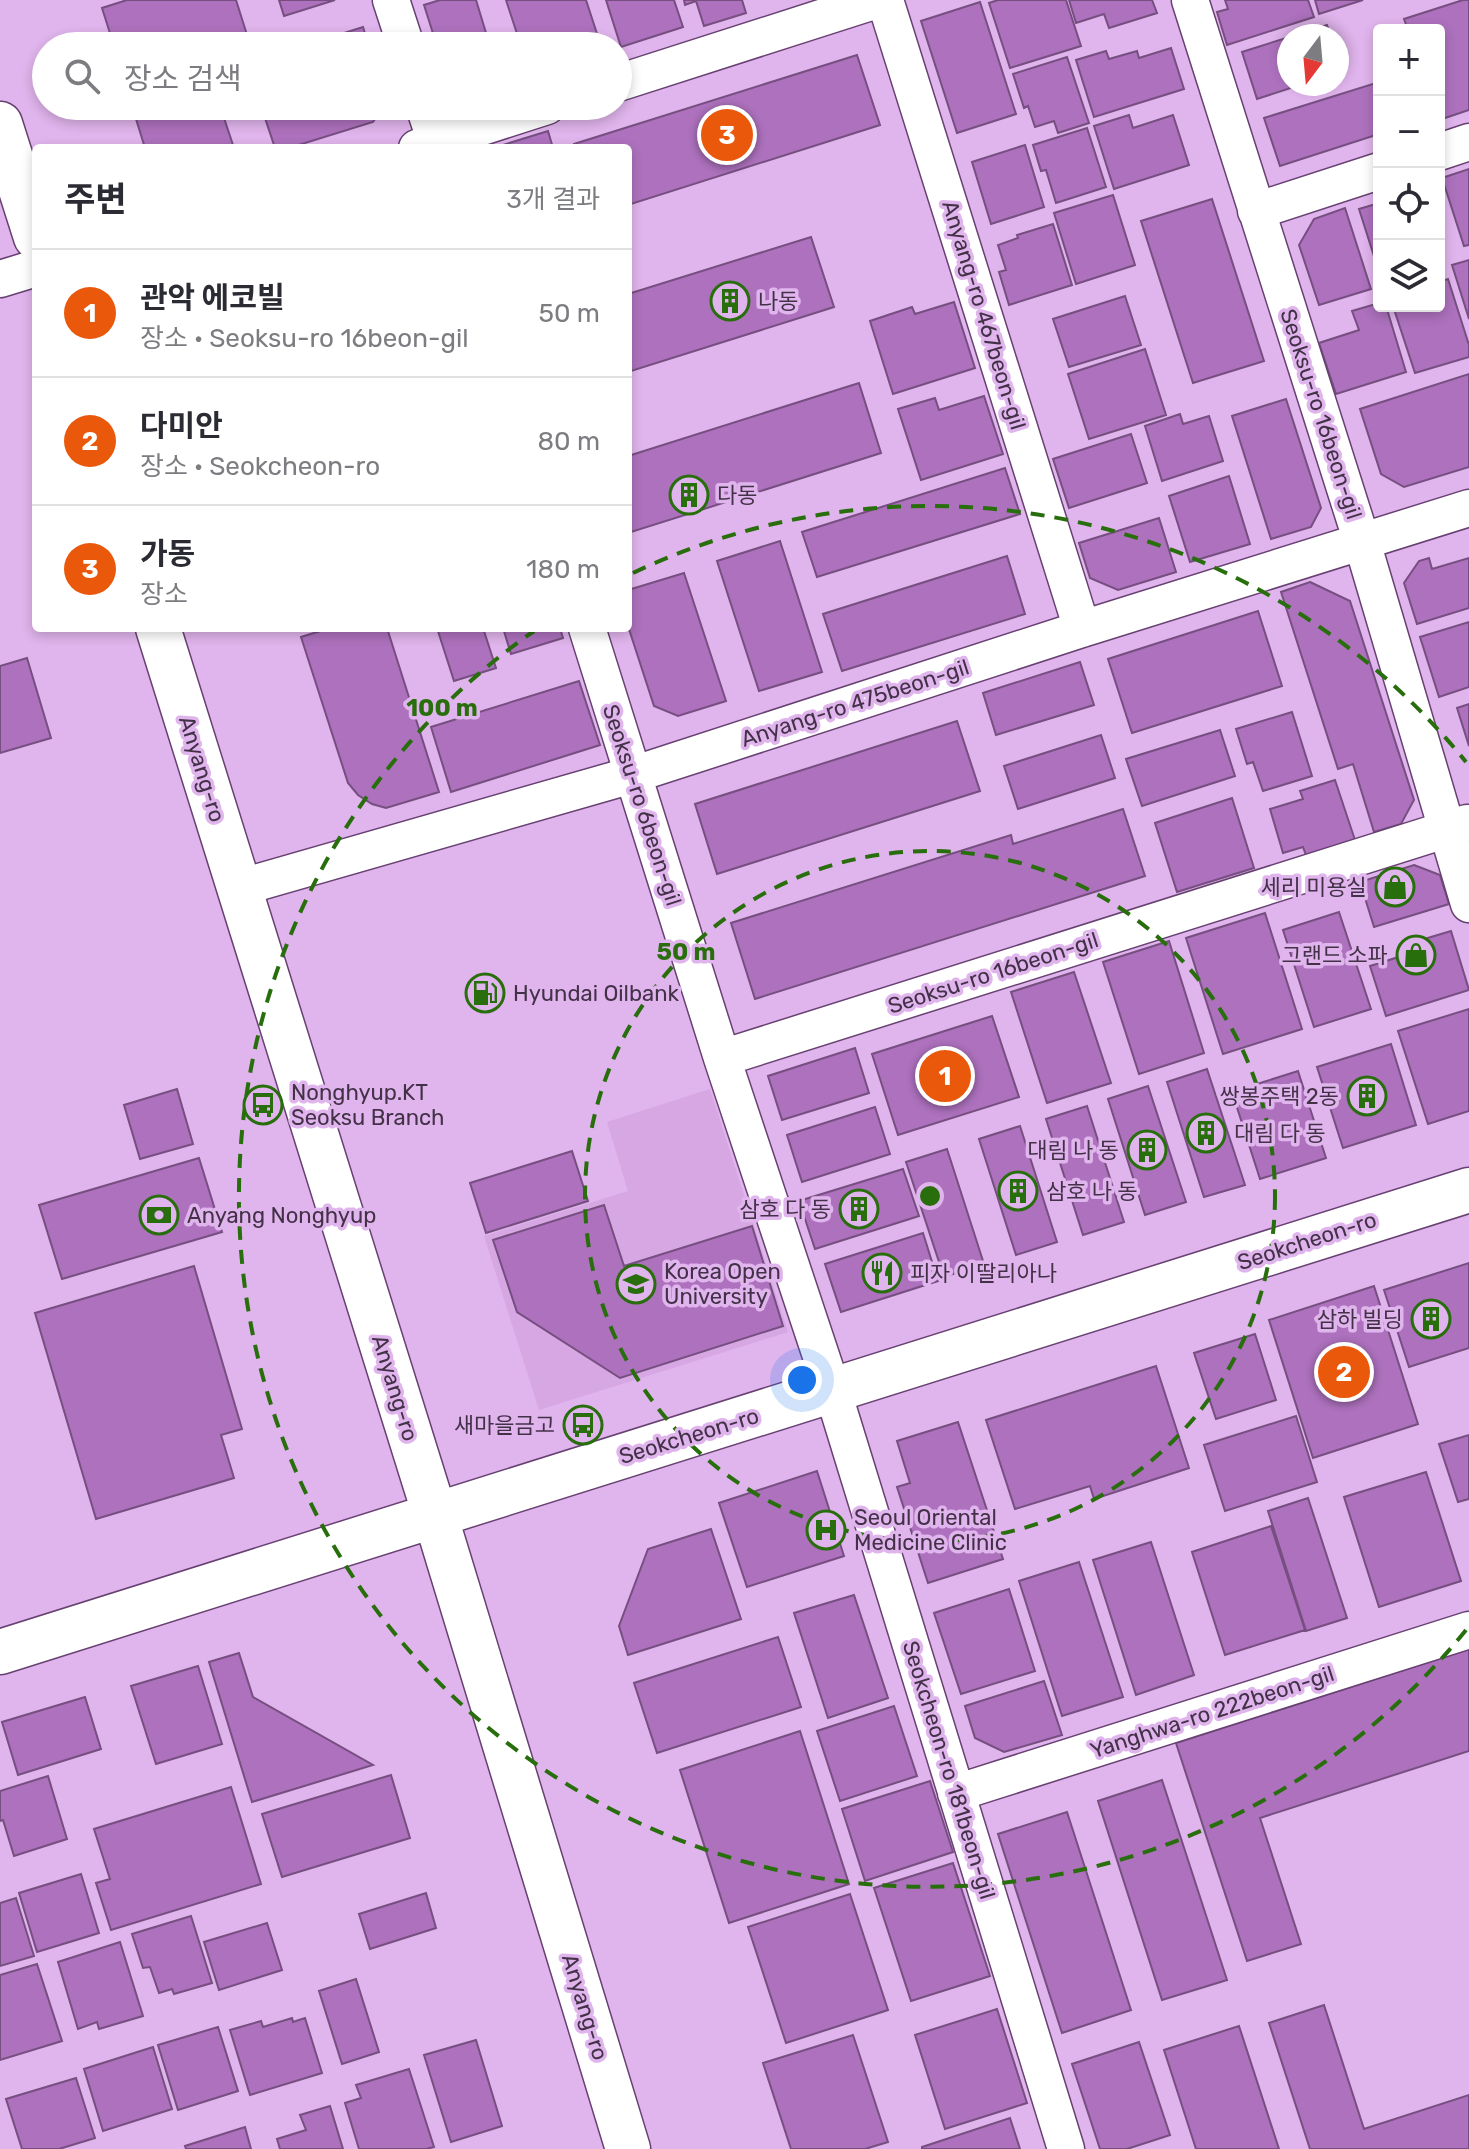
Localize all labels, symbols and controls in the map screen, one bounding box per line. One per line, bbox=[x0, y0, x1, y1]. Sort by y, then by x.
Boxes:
north arrow bbox=[1277, 24, 1349, 96]
map controls bbox=[1373, 24, 1445, 312]
button: + bbox=[1373, 24, 1445, 96]
search box bbox=[32, 32, 632, 120]
icon: search bbox=[60, 54, 104, 98]
text: 장소 검색 bbox=[124, 61, 242, 97]
button: − bbox=[1373, 96, 1445, 168]
pin: 3 bbox=[701, 105, 753, 165]
button: locate bbox=[1373, 168, 1445, 240]
text: 주변 bbox=[64, 179, 127, 220]
text: 3개 결과 bbox=[506, 184, 600, 215]
street label: Anyang-ro 467beon-gil bbox=[936, 197, 1032, 433]
button: layers bbox=[1373, 240, 1445, 312]
text: 관악 에코빌 bbox=[140, 280, 284, 316]
building icon: 나동 bbox=[709, 280, 751, 322]
place label: 나동 bbox=[758, 288, 798, 315]
text: 1 bbox=[84, 298, 96, 329]
text: 50 m bbox=[539, 298, 600, 329]
street label: Seoksu-ro 16beon-gil bbox=[1274, 305, 1368, 523]
text: 장소 · Seoksu-ro 16beon-gil bbox=[140, 323, 469, 354]
text: 다미안 bbox=[140, 408, 223, 444]
text: 2 bbox=[82, 426, 98, 457]
text: 80 m bbox=[537, 426, 600, 457]
text: 장소 · Seokcheon-ro bbox=[140, 451, 380, 482]
building icon: 다동 bbox=[668, 474, 710, 516]
place label: 다동 bbox=[717, 482, 757, 509]
text: 가동 bbox=[140, 536, 195, 572]
text: 3 bbox=[81, 554, 99, 585]
text: 180 m bbox=[526, 554, 600, 585]
text: 장소 bbox=[140, 579, 188, 610]
street label: Anyang-ro 475beon-gil bbox=[738, 653, 972, 753]
text: 100 m bbox=[406, 694, 478, 722]
street label: Seoksu-ro 6beon-gil bbox=[597, 701, 687, 909]
street label: Anyang-ro bbox=[173, 713, 231, 825]
shop icon: 세리 미용실 bbox=[1374, 866, 1416, 908]
place label: 세리 미용실 bbox=[1260, 874, 1367, 901]
street label: Seoksu-ro 16beon-gil bbox=[884, 926, 1102, 1020]
shop icon: 그랜드 소파 bbox=[1395, 934, 1437, 976]
text: 50 m bbox=[657, 938, 715, 966]
place label: 그랜드 소파 bbox=[1281, 942, 1388, 969]
fuel station icon: Hyundai Oilbank bbox=[464, 972, 506, 1014]
place label: Hyundai Oilbank bbox=[513, 980, 680, 1007]
pin: 1 bbox=[919, 1046, 971, 1106]
building icon: 쌍봉주택 2동 bbox=[1346, 1075, 1388, 1117]
place label: Nonghyup.KT Seoksu Branch bbox=[291, 1079, 445, 1131]
place label: 쌍봉주택 2동 bbox=[1219, 1083, 1339, 1110]
bus stop icon: Nonghyup.KT Seoksu Branch bbox=[242, 1084, 284, 1126]
building icon: 대림 다 동 bbox=[1185, 1112, 1227, 1154]
place label: 대림 다 동 bbox=[1234, 1120, 1326, 1147]
building icon: 대림 나 동 bbox=[1126, 1129, 1168, 1171]
place label: 대림 나 동 bbox=[1027, 1137, 1119, 1164]
building icon: 삼호 나 동 bbox=[997, 1170, 1039, 1212]
place label: 삼호 나 동 bbox=[1046, 1178, 1138, 1205]
centre of rings bbox=[916, 1182, 944, 1210]
building icon: 삼호 다 동 bbox=[838, 1188, 880, 1230]
bank icon: Anyang Nonghyup bbox=[138, 1194, 180, 1236]
place label: 삼호 다 동 bbox=[739, 1196, 831, 1223]
place label: Anyang Nonghyup bbox=[187, 1202, 376, 1229]
street label: Seokcheon-ro bbox=[1234, 1206, 1380, 1276]
restaurant icon: 피자 이딸리아나 bbox=[861, 1252, 903, 1294]
place label: Korea Open University bbox=[664, 1258, 781, 1310]
place label: 피자 이딸리아나 bbox=[910, 1260, 1057, 1287]
school or university icon: Korea Open University bbox=[615, 1263, 657, 1305]
building icon: 삼하 빌딩 bbox=[1410, 1298, 1452, 1340]
place label: 삼하 빌딩 bbox=[1317, 1306, 1403, 1333]
street label: Anyang-ro bbox=[366, 1332, 424, 1444]
pin: 2 bbox=[1318, 1342, 1370, 1402]
your location bbox=[782, 1360, 822, 1400]
street label: Seokcheon-ro bbox=[616, 1402, 762, 1470]
bus stop icon: 새마을금고 bbox=[562, 1404, 604, 1446]
place label: 새마을금고 bbox=[454, 1412, 555, 1439]
place label: Seoul Oriental Medicine Clinic bbox=[854, 1504, 1007, 1556]
hospital icon: Seoul Oriental Medicine Clinic bbox=[805, 1509, 847, 1551]
street label: Seokcheon-ro 181beon-gil bbox=[897, 1638, 1001, 1902]
street label: Yanghwa-ro 222beon-gil bbox=[1087, 1660, 1337, 1764]
street label: Anyang-ro bbox=[556, 1951, 614, 2063]

